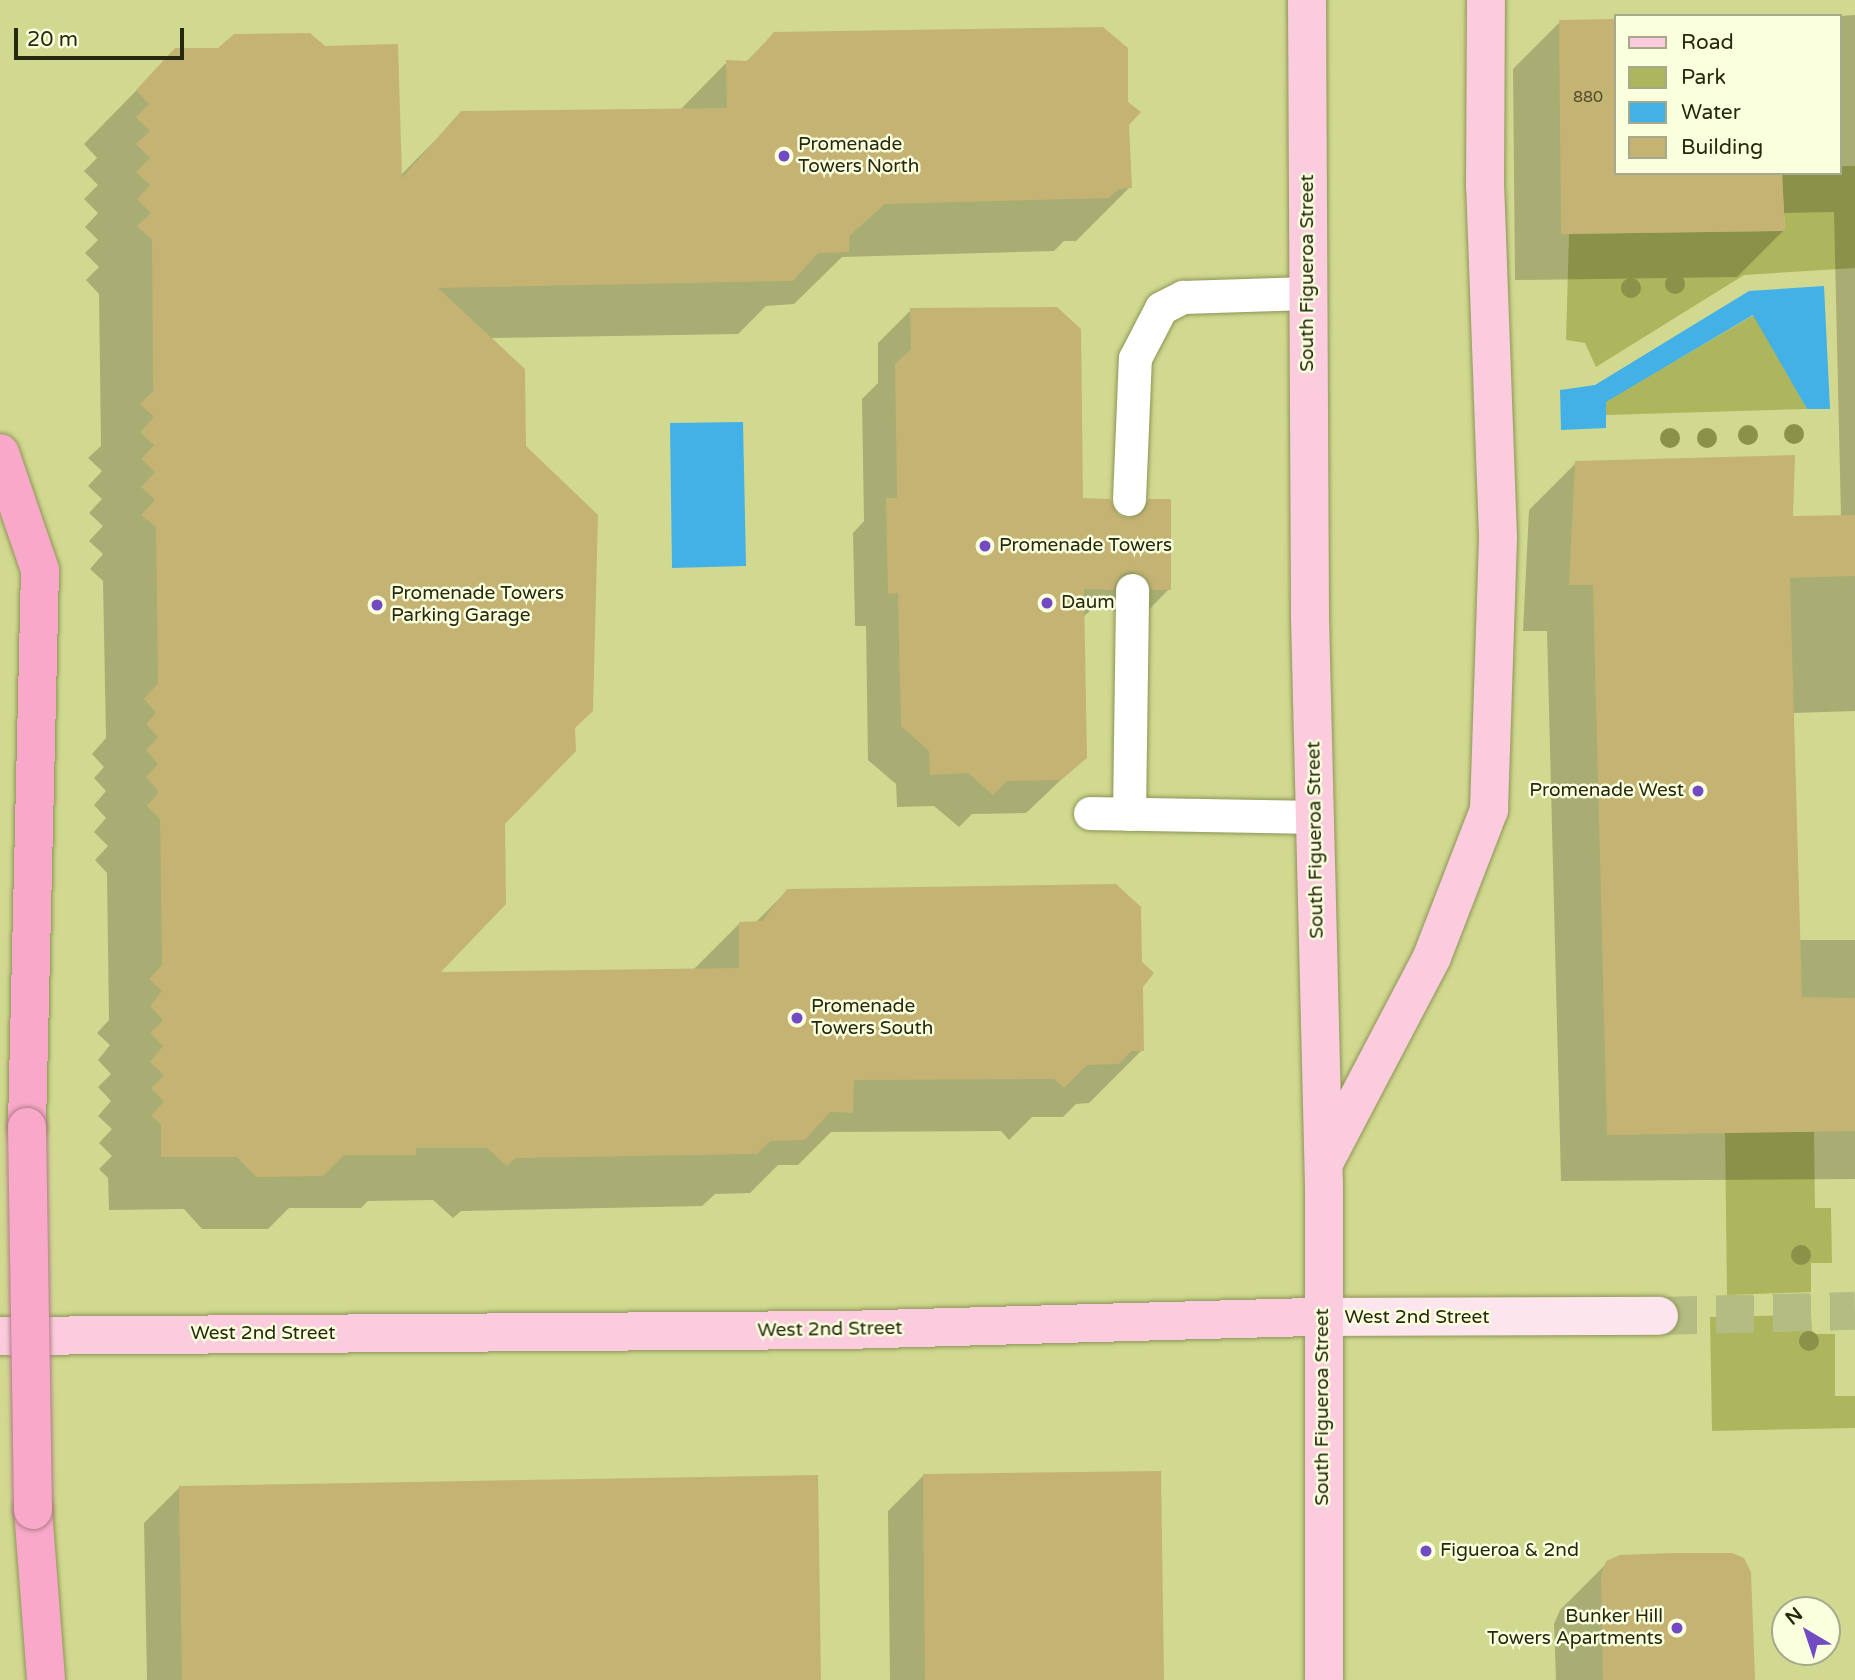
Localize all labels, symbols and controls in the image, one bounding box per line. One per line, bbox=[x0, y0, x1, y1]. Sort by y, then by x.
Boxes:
scale bar bbox=[18, 14, 187, 58]
legend bbox=[1614, 14, 1841, 175]
text: 20 m bbox=[27, 27, 78, 52]
text: Road bbox=[1681, 30, 1734, 55]
text: Park bbox=[1681, 65, 1726, 90]
house number: 880 bbox=[1573, 87, 1603, 107]
text: Water bbox=[1681, 100, 1741, 125]
place label: Promenade Towers North bbox=[798, 134, 919, 178]
text: Building bbox=[1681, 135, 1763, 160]
marker: Promenade Towers North bbox=[776, 148, 792, 164]
street label: South Figueroa Street bbox=[1297, 174, 1319, 372]
place label: Promenade Towers bbox=[999, 535, 1172, 557]
marker: Promenade Towers bbox=[977, 538, 993, 554]
place label: Promenade Towers Parking Garage bbox=[391, 583, 564, 627]
place label: Daum bbox=[1061, 592, 1115, 614]
marker: Daum bbox=[1039, 595, 1055, 611]
marker: Promenade Towers Parking Garage bbox=[369, 597, 385, 613]
street label: South Figueroa Street bbox=[1303, 741, 1329, 939]
place label: Promenade West bbox=[1529, 780, 1684, 802]
marker: Promenade West bbox=[1690, 783, 1706, 799]
place label: Promenade Towers South bbox=[811, 996, 933, 1040]
marker: Promenade Towers South bbox=[789, 1010, 805, 1026]
street label: West 2nd Street bbox=[1344, 1307, 1490, 1329]
street label: South Figueroa Street bbox=[1312, 1308, 1334, 1506]
street label: West 2nd Street bbox=[757, 1317, 903, 1343]
street label: West 2nd Street bbox=[190, 1323, 336, 1345]
place label: Figueroa & 2nd bbox=[1440, 1540, 1579, 1562]
marker: Figueroa & 2nd bbox=[1418, 1543, 1434, 1559]
north arrow bbox=[1771, 1596, 1841, 1666]
text: N bbox=[1781, 1603, 1807, 1630]
place label: Bunker Hill Towers Apartments bbox=[1487, 1606, 1663, 1650]
marker: Bunker Hill Towers Apartments bbox=[1669, 1620, 1685, 1636]

